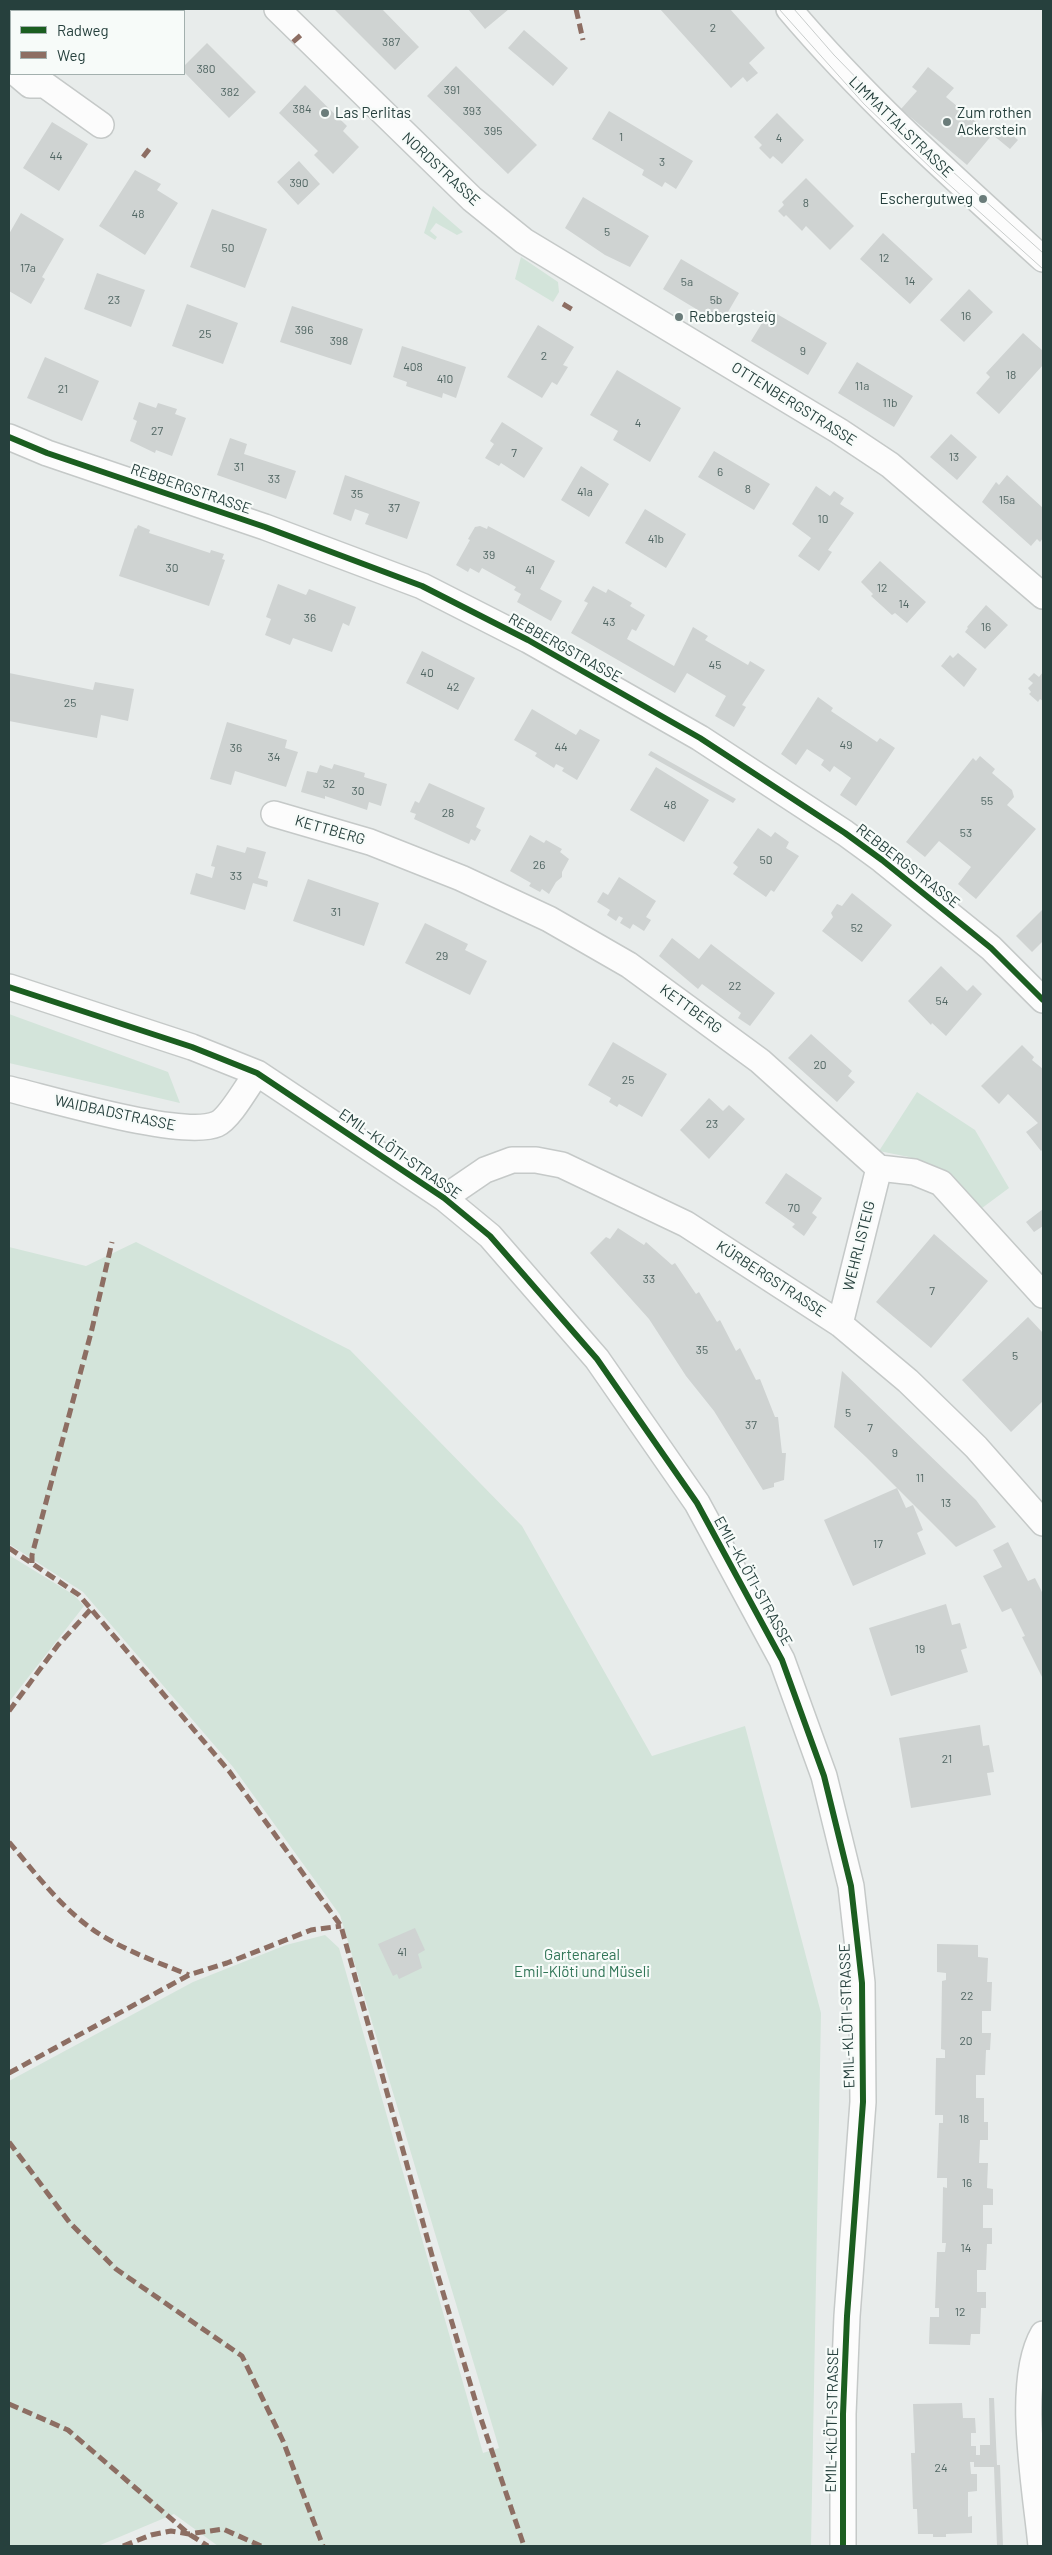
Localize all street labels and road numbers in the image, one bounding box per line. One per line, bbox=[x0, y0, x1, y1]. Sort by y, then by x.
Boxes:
street label: LIMMATTALSTRASSE bbox=[845, 73, 957, 181]
street label: NORDSTRASSE bbox=[398, 128, 484, 210]
street label: OTTENBERGSTRASSE bbox=[728, 358, 860, 450]
street label: REBBERGSTRASSE bbox=[128, 460, 254, 518]
street label: REBBERGSTRASSE bbox=[505, 609, 625, 687]
street label: KETTBERG bbox=[293, 811, 367, 849]
street label: REBBERGSTRASSE bbox=[853, 820, 963, 912]
street label: KETTBERG bbox=[657, 981, 725, 1037]
street label: WAIDBADSTRASSE bbox=[53, 1091, 177, 1135]
street label: EMIL-KLÖTI-STRASSE bbox=[335, 1105, 465, 1203]
street label: WEHRLISTEIG bbox=[839, 1199, 879, 1293]
street label: KÜRBERGSTRASSE bbox=[713, 1237, 829, 1321]
street label: EMIL-KLÖTI-STRASSE bbox=[710, 1513, 796, 1649]
street label: EMIL-KLÖTI-STRASSE bbox=[835, 1943, 859, 2089]
street label: EMIL-KLÖTI-STRASSE bbox=[822, 2347, 842, 2493]

